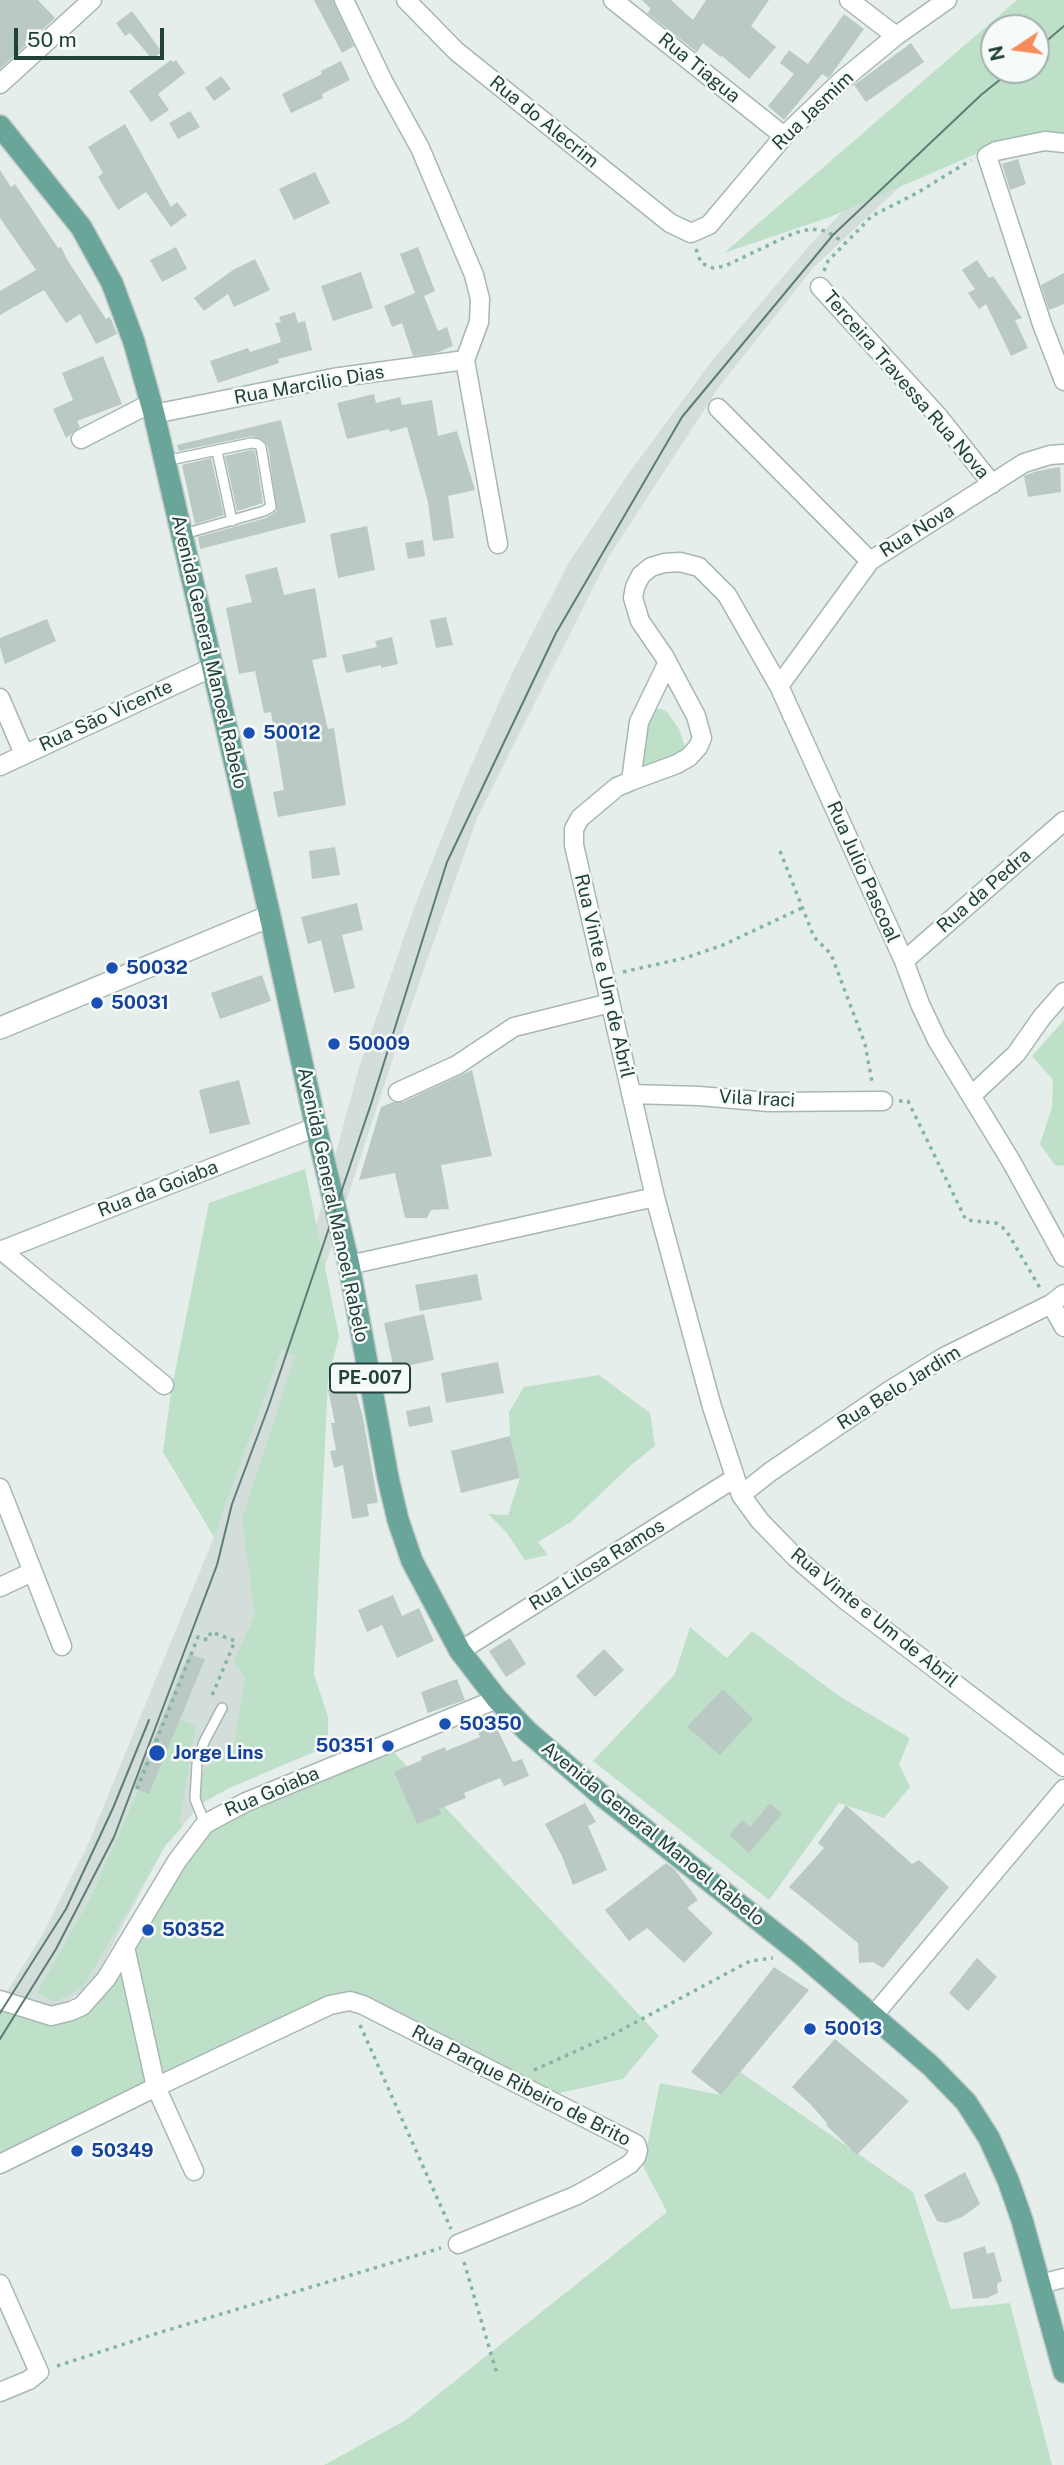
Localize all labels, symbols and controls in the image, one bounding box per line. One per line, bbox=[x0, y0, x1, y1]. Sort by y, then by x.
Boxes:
scale bar bbox=[18, 14, 168, 58]
north arrow bbox=[980, 14, 1050, 84]
text: 50 m bbox=[27, 27, 77, 52]
street label: Rua Tiagua bbox=[654, 28, 744, 108]
text: N bbox=[984, 44, 1009, 63]
street label: Rua Jasmim bbox=[768, 67, 858, 155]
street label: Rua do Alecrim bbox=[485, 71, 603, 173]
street label: Terceira Travessa Rua Nova bbox=[818, 286, 994, 484]
street label: Rua Marcilio Dias bbox=[232, 361, 386, 409]
street label: Rua Nova bbox=[876, 499, 958, 563]
street label: Avenida General Manoel Rabelo bbox=[166, 513, 252, 791]
street label: Rua São Vicente bbox=[36, 675, 176, 757]
place label: 50012 bbox=[263, 722, 320, 744]
marker: 50012 bbox=[241, 725, 257, 741]
street label: Rua Julio Pascoal bbox=[822, 798, 904, 946]
street label: Rua da Pedra bbox=[932, 844, 1036, 938]
street label: Rua Vinte e Um de Abril bbox=[569, 872, 639, 1080]
place label: 50032 bbox=[126, 957, 188, 979]
marker: 50032 bbox=[104, 960, 120, 976]
place label: 50031 bbox=[111, 992, 169, 1014]
marker: 50031 bbox=[89, 995, 105, 1011]
place label: 50009 bbox=[348, 1033, 410, 1055]
marker: 50009 bbox=[326, 1036, 342, 1052]
street label: Avenida General Manoel Rabelo bbox=[293, 1065, 373, 1345]
street label: Vila Iraci bbox=[718, 1086, 796, 1112]
street label: Rua da Goiaba bbox=[95, 1156, 221, 1222]
street label: Rua Belo Jardim bbox=[833, 1341, 965, 1435]
road number: PE-007 bbox=[330, 1364, 410, 1392]
street label: Rua Lilosa Ramos bbox=[525, 1514, 669, 1616]
street label: Rua Vinte e Um de Abril bbox=[786, 1543, 962, 1693]
place label: 50350 bbox=[459, 1713, 522, 1735]
marker: 50350 bbox=[437, 1716, 453, 1732]
place label: 50351 bbox=[315, 1735, 374, 1757]
street label: Avenida General Manoel Rabelo bbox=[537, 1737, 769, 1931]
marker: 50351 bbox=[380, 1738, 396, 1754]
place label: Jorge Lins bbox=[173, 1742, 263, 1764]
marker: Jorge Lins bbox=[147, 1743, 167, 1763]
street label: Rua Goiaba bbox=[221, 1762, 323, 1822]
place label: 50352 bbox=[162, 1919, 225, 1941]
marker: 50352 bbox=[140, 1922, 156, 1938]
place label: 50013 bbox=[824, 2018, 882, 2040]
street label: Rua Parque Ribeiro de Brito bbox=[408, 2021, 634, 2151]
marker: 50013 bbox=[802, 2021, 818, 2037]
place label: 50349 bbox=[91, 2140, 154, 2162]
marker: 50349 bbox=[69, 2143, 85, 2159]

